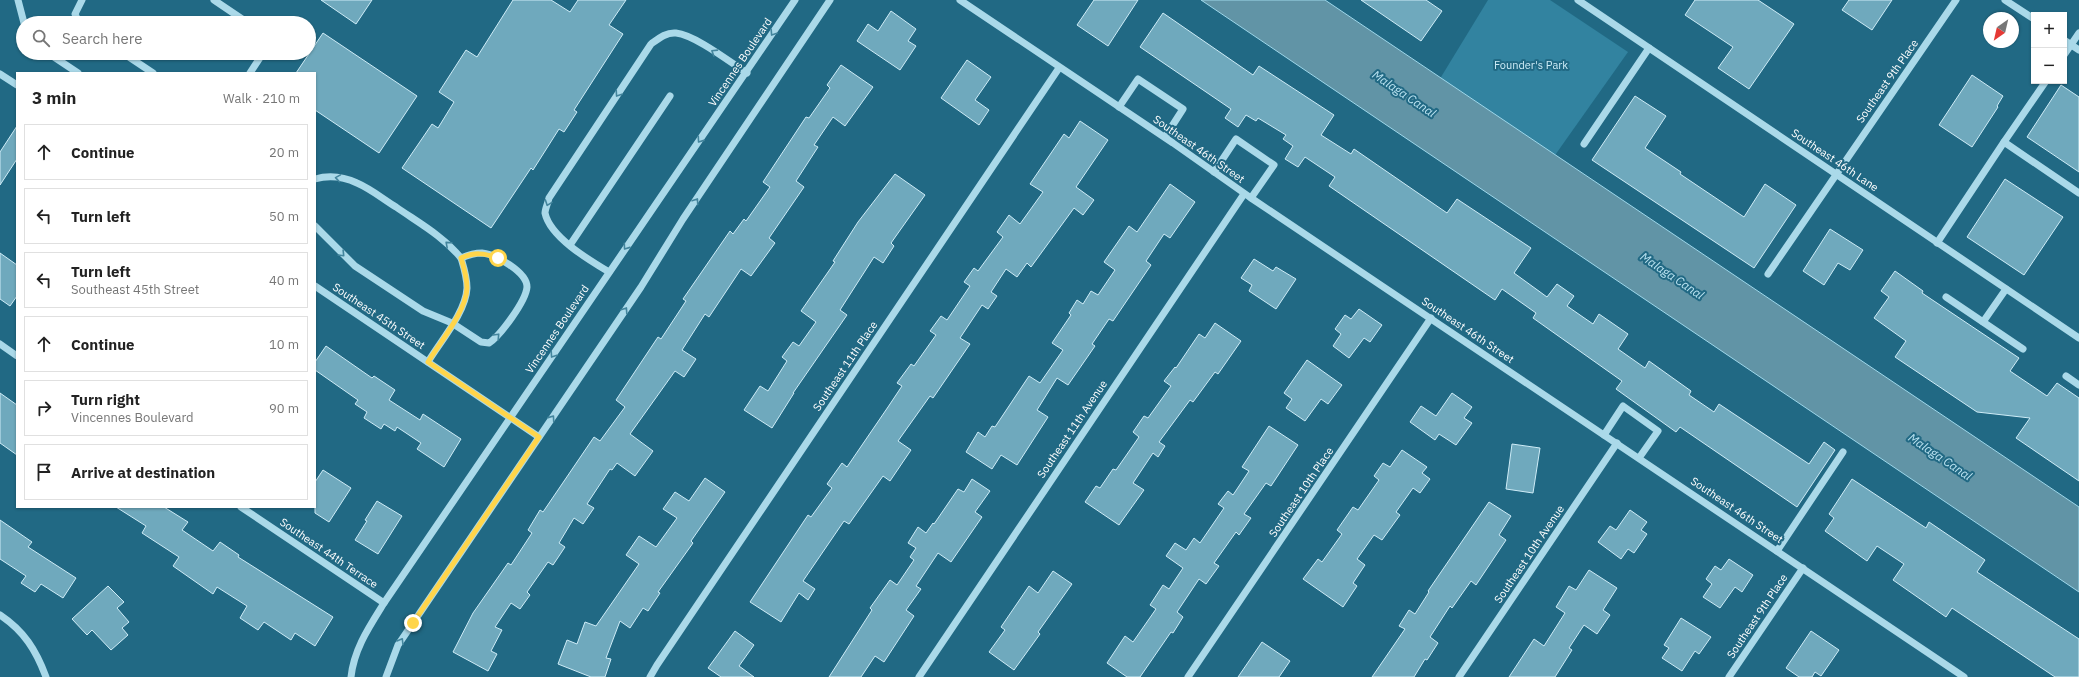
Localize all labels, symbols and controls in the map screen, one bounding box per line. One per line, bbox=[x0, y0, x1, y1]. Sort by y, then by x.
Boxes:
north arrow bbox=[1983, 12, 2019, 48]
map controls bbox=[2031, 12, 2067, 84]
button: + bbox=[2031, 12, 2067, 48]
street label: Vincennes Boulevard bbox=[705, 15, 775, 109]
search box bbox=[16, 16, 316, 60]
icon: search bbox=[30, 27, 52, 49]
one-way arrow bbox=[771, 28, 778, 35]
text: Search here bbox=[62, 29, 142, 48]
street label: Southeast 9th Place bbox=[1853, 36, 1921, 126]
button: − bbox=[2031, 48, 2067, 84]
one-way arrow bbox=[711, 49, 718, 57]
park label: Founder's Park bbox=[1494, 58, 1568, 72]
water label: Malaga Canal bbox=[1370, 67, 1440, 121]
text: 3 min bbox=[32, 87, 76, 109]
one-way arrow bbox=[616, 89, 623, 96]
text: Walk · 210 m bbox=[223, 90, 300, 107]
street label: Southeast 46th Street bbox=[1150, 112, 1248, 186]
street label: Southeast 46th Lane bbox=[1789, 126, 1881, 194]
one-way arrow bbox=[697, 136, 705, 143]
icon: ahead bbox=[33, 141, 55, 163]
text: Continue bbox=[71, 143, 135, 162]
text: 20 m bbox=[269, 144, 299, 161]
one-way arrow bbox=[335, 174, 341, 183]
one-way arrow bbox=[691, 198, 699, 205]
one-way arrow bbox=[544, 199, 553, 206]
icon: left bbox=[33, 205, 55, 227]
text: Turn left bbox=[71, 207, 131, 226]
text: 50 m bbox=[269, 208, 299, 225]
one-way arrow bbox=[446, 242, 453, 249]
one-way arrow bbox=[623, 243, 631, 250]
one-way arrow bbox=[337, 249, 345, 257]
route start bbox=[489, 249, 507, 267]
water label: Malaga Canal bbox=[1638, 249, 1708, 303]
text: Turn left bbox=[71, 262, 131, 281]
icon: left bbox=[33, 269, 55, 291]
text: 40 m bbox=[269, 272, 299, 289]
street label: Southeast 45th Street bbox=[330, 280, 428, 352]
text: Southeast 45th Street bbox=[71, 281, 199, 298]
street label: Vincennes Boulevard bbox=[522, 282, 592, 376]
street label: Southeast 46th Street bbox=[1419, 294, 1517, 366]
one-way arrow bbox=[620, 307, 628, 314]
street label: Southeast 11th Place bbox=[810, 318, 880, 414]
icon: ahead bbox=[33, 333, 55, 355]
one-way arrow bbox=[492, 333, 500, 341]
text: Continue bbox=[71, 335, 135, 354]
text: 10 m bbox=[269, 336, 299, 353]
one-way arrow bbox=[551, 350, 558, 357]
street label: Southeast 11th Avenue bbox=[1034, 377, 1110, 481]
text: Turn right bbox=[71, 390, 140, 409]
icon: right bbox=[33, 397, 55, 419]
text: 90 m bbox=[269, 400, 299, 417]
text: Vincennes Boulevard bbox=[71, 409, 194, 426]
one-way arrow bbox=[547, 415, 554, 422]
water label: Malaga Canal bbox=[1906, 430, 1976, 484]
street label: Southeast 10th Place bbox=[1266, 444, 1336, 540]
icon: arrive bbox=[33, 461, 55, 483]
text: Arrive at destination bbox=[71, 463, 215, 482]
street label: Southeast 46th Street bbox=[1688, 474, 1786, 546]
street label: Southeast 10th Avenue bbox=[1491, 502, 1567, 606]
street label: Southeast 44th Terrace bbox=[277, 515, 381, 591]
street label: Southeast 9th Place bbox=[1724, 571, 1790, 661]
route end bbox=[404, 614, 422, 632]
one-way arrow bbox=[396, 638, 404, 645]

